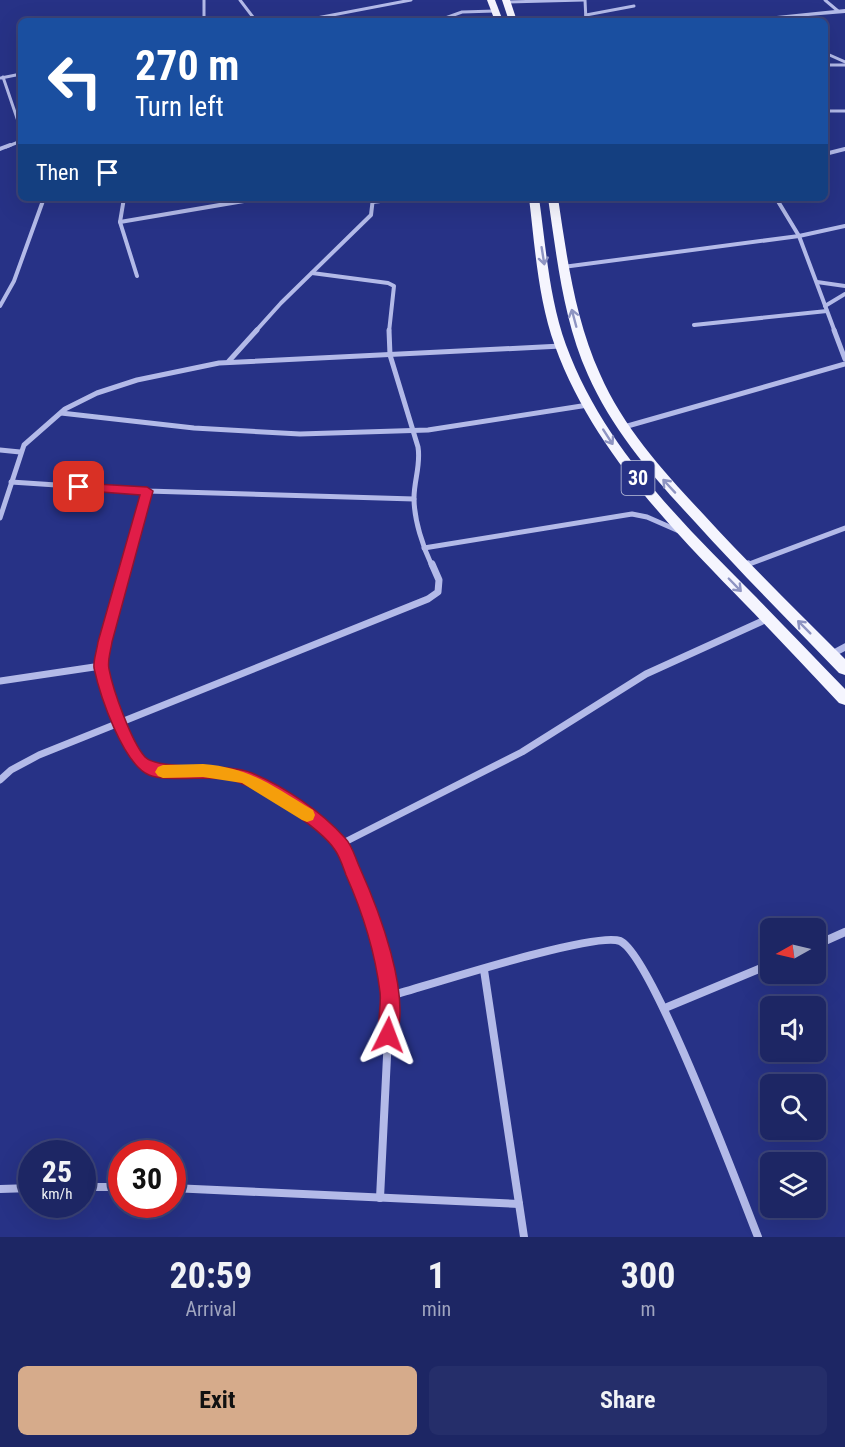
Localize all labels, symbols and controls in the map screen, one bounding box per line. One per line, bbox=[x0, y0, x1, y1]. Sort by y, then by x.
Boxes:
text: 270 m bbox=[135, 41, 240, 90]
icon: left bbox=[36, 42, 114, 120]
text: Turn left bbox=[135, 91, 224, 123]
icon: arrive bbox=[91, 156, 124, 189]
text: Then bbox=[36, 160, 79, 185]
one-way arrow bbox=[537, 245, 548, 265]
one-way arrow bbox=[568, 309, 580, 328]
one-way arrow bbox=[602, 428, 614, 445]
pin bbox=[53, 461, 104, 512]
road number: 30 bbox=[622, 461, 654, 495]
icon: arrive bbox=[62, 470, 95, 503]
one-way arrow bbox=[662, 479, 676, 494]
one-way arrow bbox=[728, 577, 742, 592]
one-way arrow bbox=[797, 620, 811, 635]
north arrow bbox=[760, 918, 826, 984]
map controls bbox=[760, 918, 826, 1218]
button: sound bbox=[760, 996, 826, 1062]
position arrow bbox=[356, 1003, 420, 1067]
button: search bbox=[760, 1074, 826, 1140]
speed limit sign: 30 bbox=[108, 1140, 186, 1218]
button: layers bbox=[760, 1152, 826, 1218]
text: 25 bbox=[42, 1154, 72, 1189]
text: km/h bbox=[42, 1185, 72, 1203]
text: 20:59 bbox=[170, 1255, 252, 1297]
text: 1 bbox=[427, 1255, 446, 1297]
text: 300 bbox=[621, 1255, 675, 1297]
text: Arrival bbox=[185, 1297, 236, 1321]
text: min bbox=[422, 1297, 451, 1321]
text: m bbox=[641, 1297, 656, 1321]
button: Exit bbox=[18, 1366, 417, 1435]
button: Share bbox=[429, 1366, 827, 1435]

